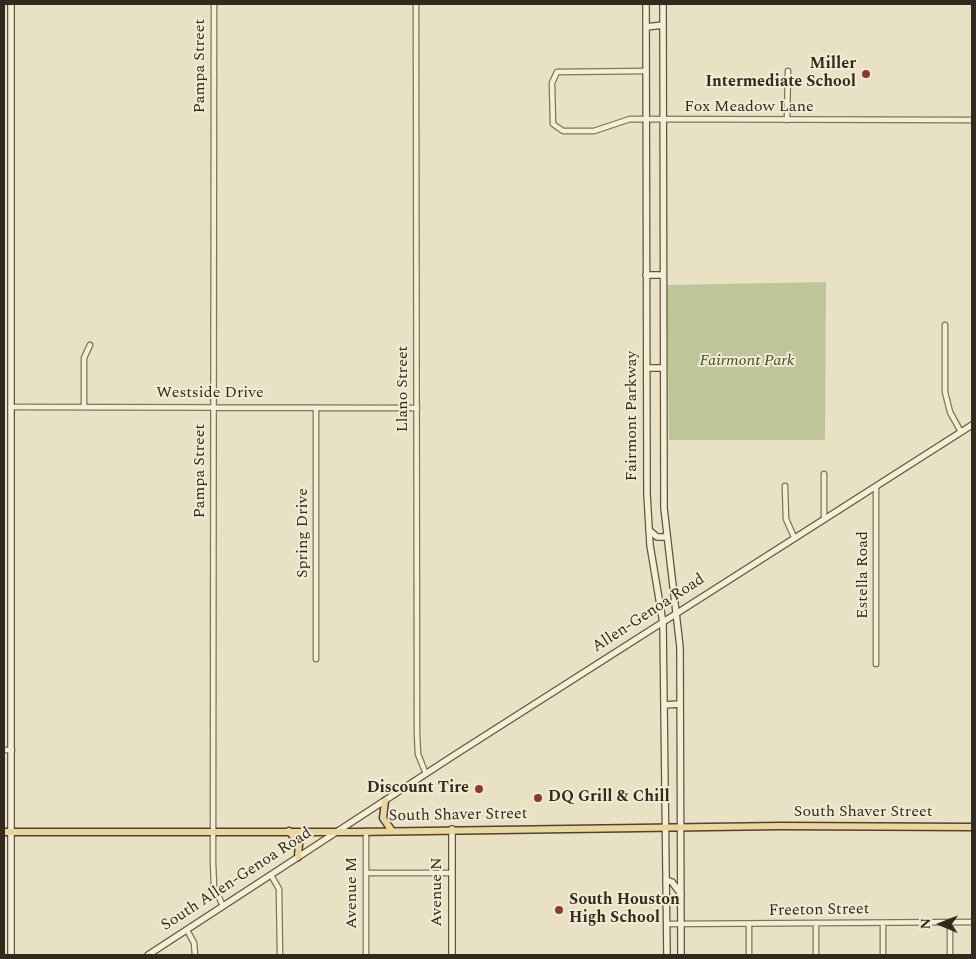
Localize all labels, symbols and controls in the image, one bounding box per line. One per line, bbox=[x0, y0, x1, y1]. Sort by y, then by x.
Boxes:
street label: Pampa Street bbox=[191, 19, 211, 113]
place label: Miller Intermediate School bbox=[705, 55, 856, 93]
marker: Miller Intermediate School bbox=[860, 68, 872, 80]
street label: Fox Meadow Lane bbox=[684, 98, 814, 118]
street label: Llano Street bbox=[394, 346, 414, 432]
street label: Fairmont Parkway bbox=[623, 351, 643, 481]
park label: Fairmont Park bbox=[700, 352, 794, 372]
street label: Westside Drive bbox=[156, 384, 264, 404]
street label: Pampa Street bbox=[191, 424, 211, 518]
street label: Spring Drive bbox=[294, 488, 314, 578]
street label: Estella Road bbox=[854, 531, 874, 619]
street label: Allen-Genoa Road bbox=[589, 570, 709, 658]
place label: Discount Tire bbox=[367, 779, 469, 799]
marker: Discount Tire bbox=[473, 783, 485, 795]
place label: DQ Grill & Chill bbox=[548, 788, 670, 808]
marker: DQ Grill & Chill bbox=[532, 792, 544, 804]
street label: South Shaver Street bbox=[794, 803, 932, 823]
street label: South Shaver Street bbox=[388, 805, 528, 827]
street label: South Allen-Genoa Road bbox=[158, 824, 316, 936]
street label: Avenue M bbox=[343, 857, 363, 929]
street label: Avenue N bbox=[428, 857, 448, 927]
place label: South Houston High School bbox=[569, 891, 680, 929]
north arrow bbox=[916, 899, 966, 949]
street label: Freeton Street bbox=[768, 901, 870, 921]
marker: South Houston High School bbox=[553, 904, 565, 916]
text: N bbox=[915, 918, 936, 930]

